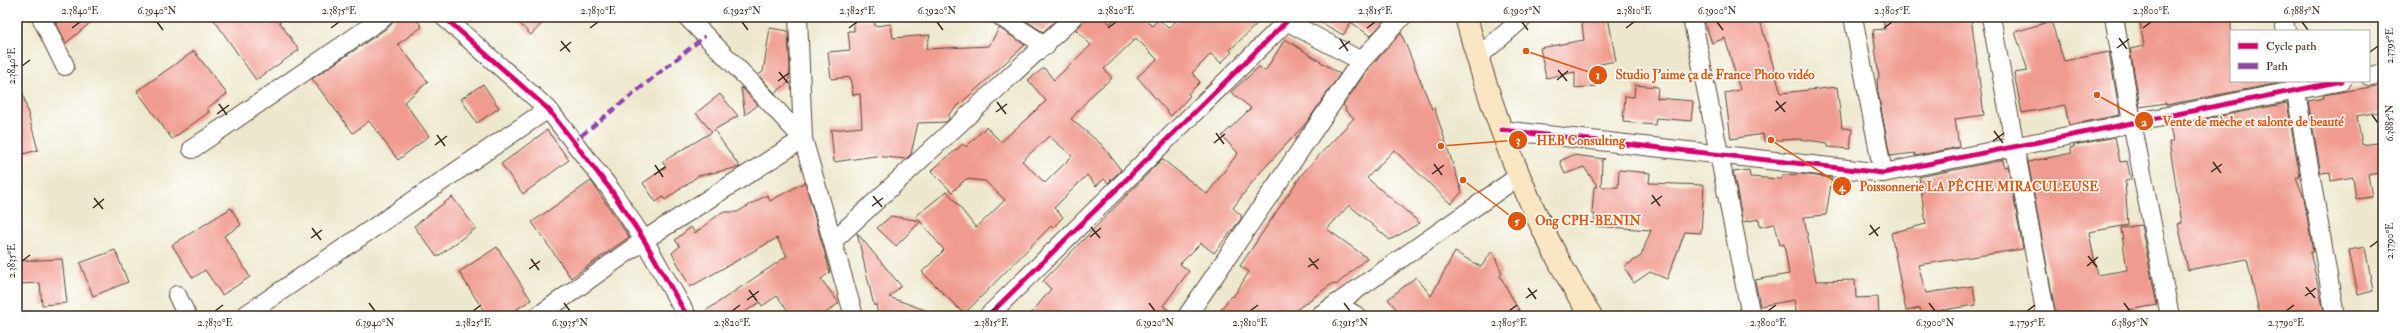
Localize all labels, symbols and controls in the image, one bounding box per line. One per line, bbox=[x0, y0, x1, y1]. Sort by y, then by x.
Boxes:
text: 2.3840°E bbox=[62, 5, 98, 17]
text: 6.3940°N bbox=[138, 5, 177, 17]
text: 2.3835°E bbox=[322, 5, 356, 17]
text: 2.3830°E bbox=[580, 5, 616, 17]
text: 6.3925°N bbox=[723, 5, 761, 17]
text: 2.3825°E bbox=[839, 5, 875, 17]
text: 6.3920°N bbox=[918, 5, 956, 17]
text: 2.3820°E bbox=[1098, 5, 1134, 17]
text: 2.3815°E bbox=[1358, 5, 1392, 17]
text: 6.3905°N bbox=[1503, 5, 1541, 17]
text: 2.3810°E bbox=[1617, 5, 1651, 17]
text: 6.3900°N bbox=[1698, 5, 1736, 17]
text: 2.3805°E bbox=[1874, 5, 1910, 17]
text: 2.3800°E bbox=[2133, 5, 2169, 17]
text: 6.3885°N bbox=[2283, 5, 2321, 17]
text: 2.3795°E bbox=[2384, 28, 2396, 64]
legend bbox=[2230, 30, 2370, 82]
text: Cycle path bbox=[2266, 39, 2317, 54]
text: 2.3840°E bbox=[6, 48, 18, 84]
text: Path bbox=[2266, 59, 2289, 74]
callout: Studio J'aime ça de France Photo vidéo bbox=[1588, 62, 1823, 87]
text: Studio J'aime ça de France Photo vidéo bbox=[1615, 67, 1815, 84]
text: 1 bbox=[1596, 68, 1600, 83]
text: 6.3885°N bbox=[2384, 104, 2396, 142]
callout: Vente de mèche et salonte de beauté bbox=[2134, 109, 2352, 134]
text: Vente de mèche et salonte de beauté bbox=[2161, 114, 2344, 130]
text: 2 bbox=[2141, 115, 2147, 130]
callout: HEB Consulting bbox=[1508, 128, 1633, 153]
text: 3 bbox=[1516, 133, 1521, 148]
text: HEB Consulting bbox=[1537, 133, 1626, 150]
callout: Poissonnerie LA PÊCHE MIRACULEUSE bbox=[1832, 174, 2107, 199]
text: Poissonnerie LA PÊCHE MIRACULEUSE bbox=[1859, 177, 2099, 195]
text: 4 bbox=[1838, 180, 1847, 195]
callout: Ong CPH-BENIN bbox=[1507, 208, 1649, 233]
text: Ong CPH-BENIN bbox=[1535, 213, 1641, 230]
text: 5 bbox=[1514, 214, 1520, 229]
text: 2.3790°E bbox=[2384, 223, 2396, 259]
text: 2.3835°E bbox=[6, 244, 18, 278]
text: 2.3830°E bbox=[197, 317, 233, 329]
text: 6.3940°N bbox=[356, 317, 395, 329]
text: 2.3825°E bbox=[455, 317, 491, 329]
text: 6.3935°N bbox=[552, 317, 588, 329]
text: 2.3820°E bbox=[714, 317, 750, 329]
text: 2.3815°E bbox=[974, 317, 1008, 329]
text: 6.3920°N bbox=[1136, 317, 1174, 329]
text: 2.3810°E bbox=[1233, 317, 1267, 329]
text: 6.3915°N bbox=[1332, 317, 1368, 329]
text: 2.3805°E bbox=[1491, 317, 1527, 329]
text: 2.3800°E bbox=[1750, 317, 1786, 329]
text: 6.3900°N bbox=[1916, 317, 1954, 329]
text: 2.3795°E bbox=[2009, 317, 2045, 329]
text: 6.3895°N bbox=[2111, 317, 2149, 329]
text: 2.3790°E bbox=[2268, 317, 2304, 329]

